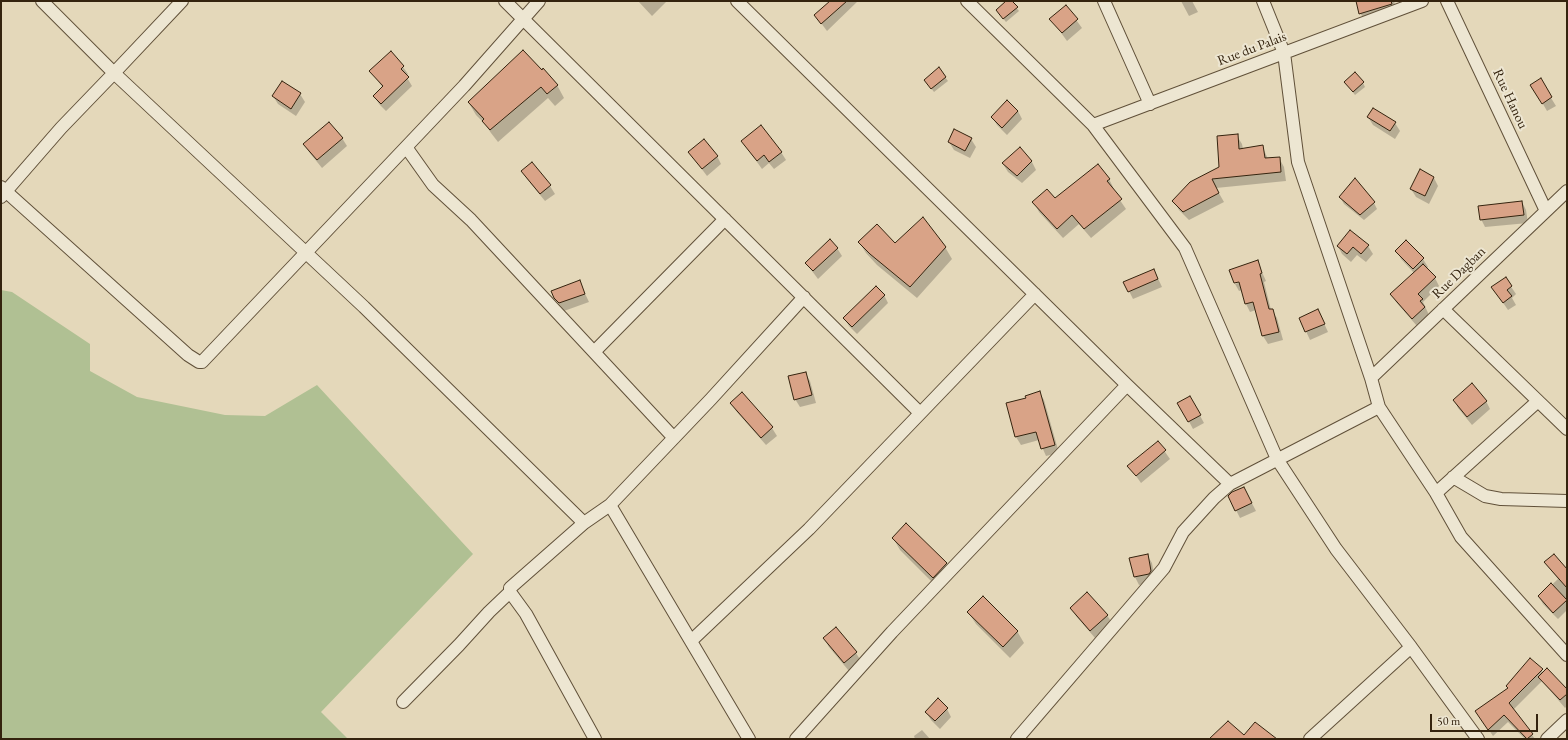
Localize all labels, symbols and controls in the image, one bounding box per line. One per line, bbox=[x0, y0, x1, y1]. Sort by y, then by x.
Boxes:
street label: Rue du Palais bbox=[1215, 28, 1289, 70]
street label: Rue Hanou bbox=[1489, 66, 1531, 132]
street label: Rue Dagban bbox=[1429, 243, 1489, 303]
scale bar bbox=[1432, 706, 1540, 732]
text: 50 m bbox=[1437, 713, 1460, 729]

